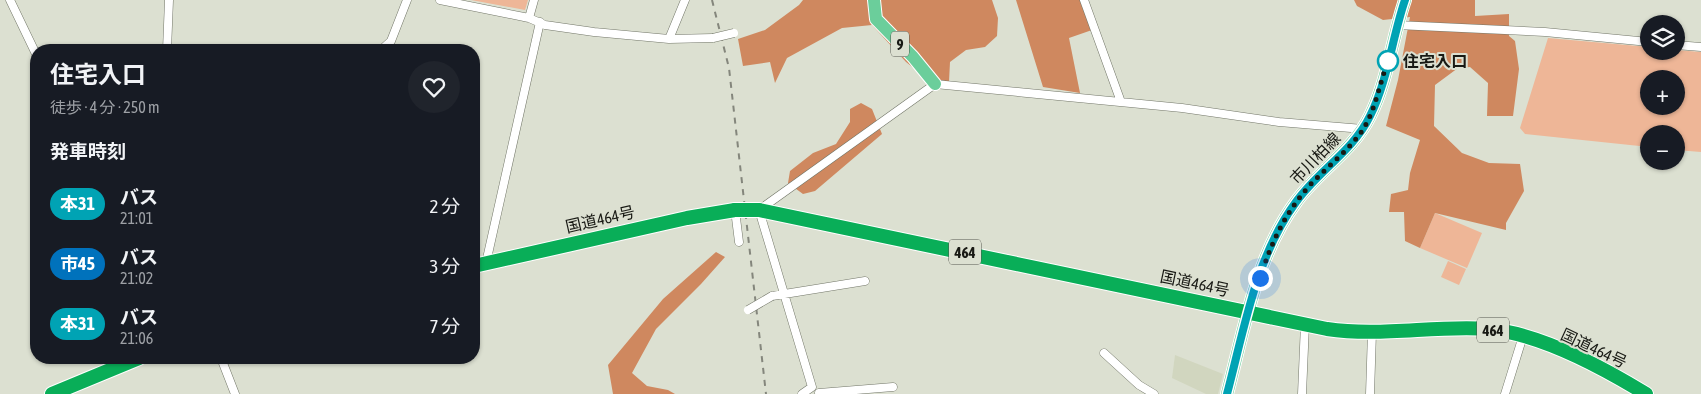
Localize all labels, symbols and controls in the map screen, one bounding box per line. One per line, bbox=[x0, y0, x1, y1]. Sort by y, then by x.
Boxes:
map controls bbox=[1640, 15, 1685, 170]
button: layers bbox=[1640, 15, 1685, 60]
road number: 9 bbox=[891, 32, 909, 56]
marker: 住宅入口 bbox=[1377, 50, 1399, 72]
place label: 住宅入口 bbox=[1402, 52, 1467, 70]
text: 住宅入口 bbox=[50, 61, 146, 88]
button: heart bbox=[408, 61, 460, 113]
button: + bbox=[1640, 70, 1685, 115]
text: 徒歩 · 4 分 · 250 m bbox=[50, 98, 160, 116]
button: − bbox=[1640, 125, 1685, 170]
street label: 市川柏線 bbox=[1286, 129, 1344, 187]
text: 発車時刻 bbox=[50, 140, 126, 162]
text: バス bbox=[120, 186, 158, 208]
text: 本31 bbox=[60, 193, 95, 214]
text: 2 分 bbox=[429, 195, 460, 217]
street label: 国道464号 bbox=[564, 202, 636, 236]
text: 21:01 bbox=[120, 209, 153, 227]
road number: 464 bbox=[949, 240, 981, 264]
text: バス bbox=[120, 246, 158, 268]
text: 市45 bbox=[60, 253, 95, 274]
text: 3 分 bbox=[429, 255, 460, 277]
your location bbox=[1248, 266, 1273, 291]
street label: 国道464号 bbox=[1159, 267, 1231, 299]
text: 21:02 bbox=[120, 269, 153, 287]
text: バス bbox=[120, 306, 158, 328]
text: 本31 bbox=[60, 313, 95, 334]
text: 7 分 bbox=[429, 315, 460, 337]
road number: 464 bbox=[1477, 318, 1509, 342]
street label: 国道464号 bbox=[1558, 325, 1630, 371]
text: 21:06 bbox=[120, 329, 153, 347]

